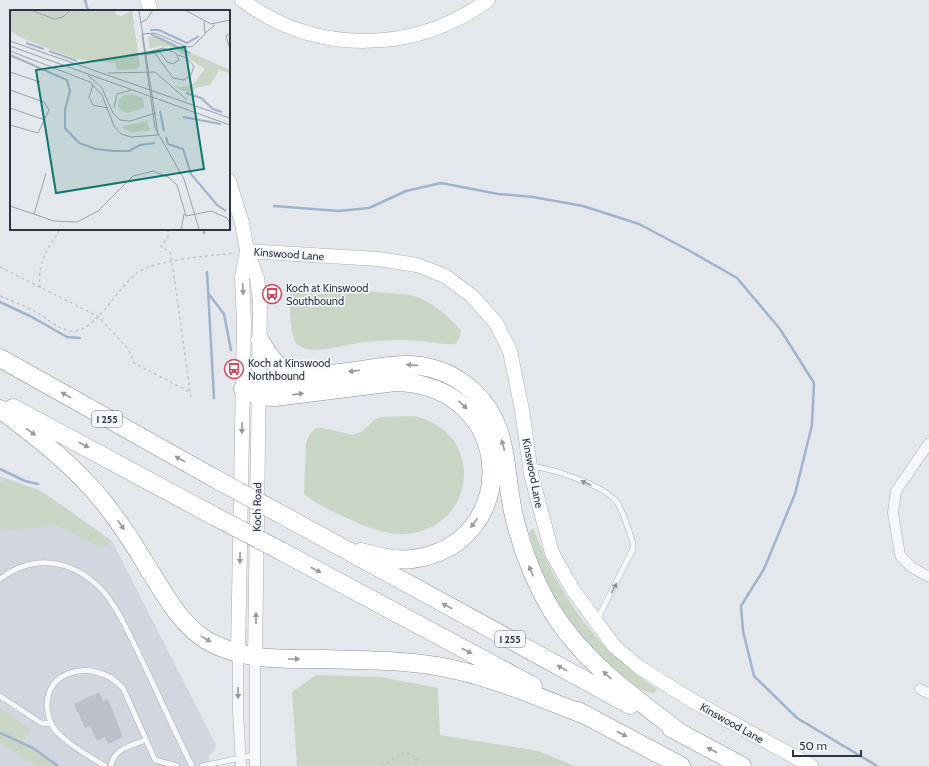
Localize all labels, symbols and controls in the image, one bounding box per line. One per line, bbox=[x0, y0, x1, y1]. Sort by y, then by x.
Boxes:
inset map bbox=[10, 10, 230, 230]
street label: Kinswood Lane bbox=[253, 245, 325, 263]
place label: Koch at Kinswood Southbound bbox=[286, 281, 368, 308]
one-way arrow bbox=[239, 283, 246, 295]
bus stop icon: Koch at Kinswood Southbound bbox=[261, 283, 283, 305]
place label: Koch at Kinswood Northbound bbox=[248, 356, 330, 383]
bus stop icon: Koch at Kinswood Northbound bbox=[223, 358, 245, 380]
one-way arrow bbox=[406, 361, 418, 368]
one-way arrow bbox=[348, 368, 360, 374]
one-way arrow bbox=[292, 391, 304, 397]
one-way arrow bbox=[60, 392, 72, 399]
one-way arrow bbox=[458, 401, 468, 410]
road number: I 255 bbox=[92, 411, 122, 427]
one-way arrow bbox=[239, 422, 245, 435]
one-way arrow bbox=[26, 428, 36, 436]
street label: Kinswood Lane bbox=[519, 437, 547, 509]
one-way arrow bbox=[500, 438, 506, 450]
one-way arrow bbox=[78, 442, 90, 449]
one-way arrow bbox=[174, 456, 186, 463]
one-way arrow bbox=[579, 480, 591, 486]
street label: Koch Road bbox=[250, 482, 264, 532]
one-way arrow bbox=[470, 518, 478, 529]
one-way arrow bbox=[117, 520, 125, 531]
one-way arrow bbox=[237, 552, 243, 565]
one-way arrow bbox=[528, 565, 535, 577]
one-way arrow bbox=[310, 566, 322, 573]
one-way arrow bbox=[611, 582, 617, 594]
one-way arrow bbox=[441, 603, 453, 610]
one-way arrow bbox=[253, 611, 259, 624]
road number: I 255 bbox=[495, 631, 525, 647]
one-way arrow bbox=[200, 636, 212, 643]
one-way arrow bbox=[462, 648, 473, 654]
one-way arrow bbox=[288, 656, 300, 663]
one-way arrow bbox=[556, 664, 568, 671]
one-way arrow bbox=[602, 670, 612, 680]
one-way arrow bbox=[235, 687, 241, 700]
street label: Kinswood Lane bbox=[698, 700, 767, 746]
one-way arrow bbox=[616, 731, 628, 738]
scale bar bbox=[793, 732, 861, 758]
text: 50 m bbox=[799, 738, 827, 753]
one-way arrow bbox=[706, 747, 717, 753]

